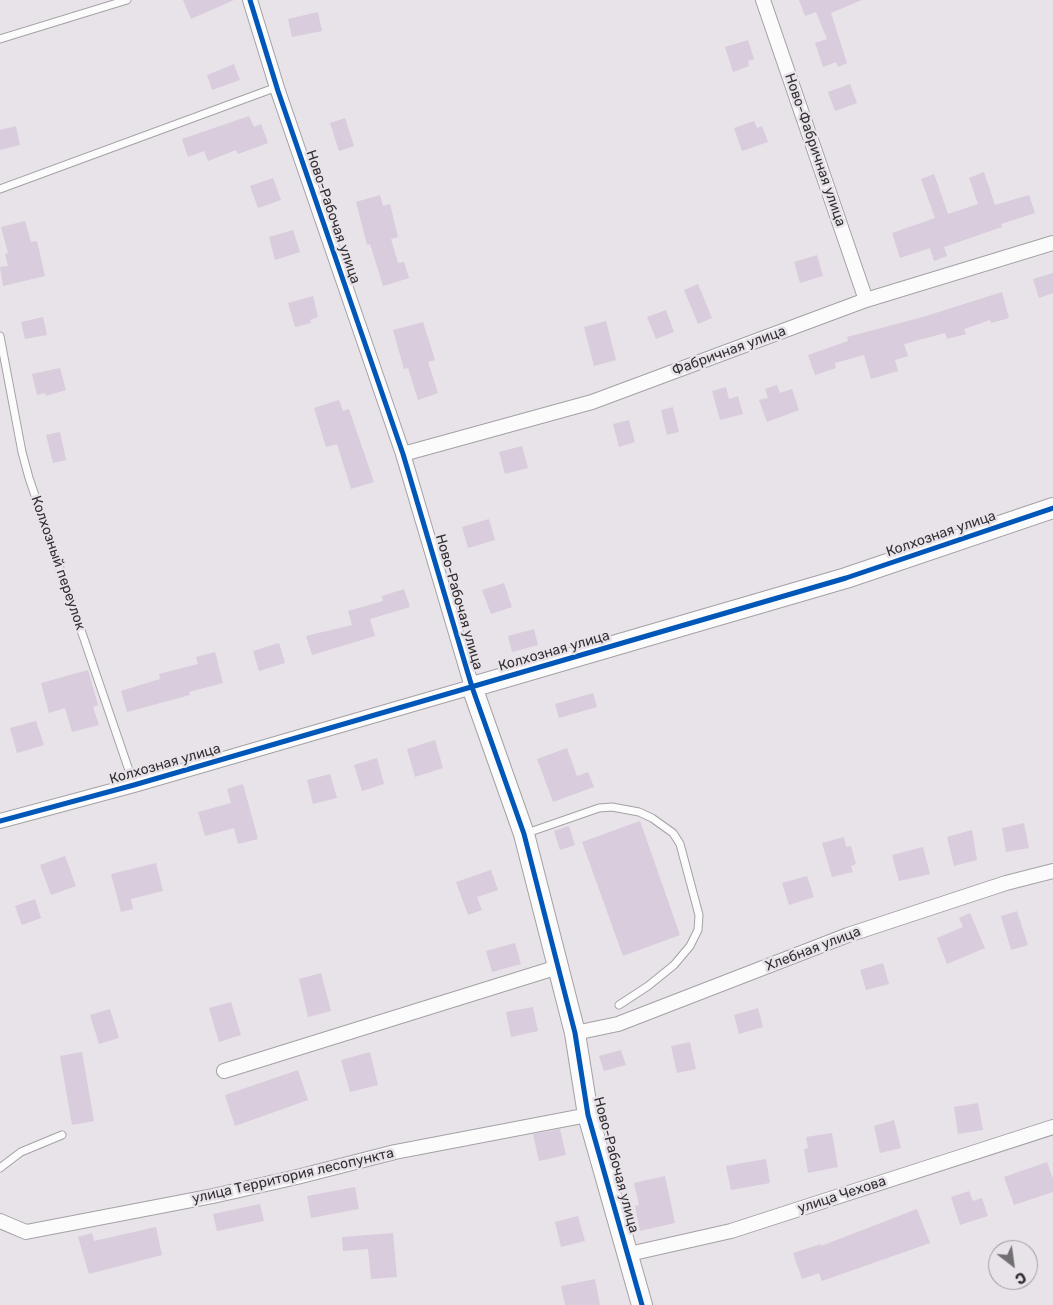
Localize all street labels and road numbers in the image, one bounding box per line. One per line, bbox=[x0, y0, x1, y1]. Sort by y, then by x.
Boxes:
street label: Ново-Фабричная улица bbox=[781, 71, 849, 229]
street label: Ново-Рабочая улица bbox=[302, 148, 364, 286]
street label: Фабричная улица bbox=[670, 323, 788, 379]
street label: Колхозный переулок bbox=[27, 494, 89, 632]
street label: Колхозная улица bbox=[884, 507, 998, 561]
street label: Ново-Рабочая улица bbox=[432, 532, 486, 672]
street label: Колхозная улица bbox=[496, 627, 612, 675]
street label: Колхозная улица bbox=[107, 740, 223, 788]
street label: Хлебная улица bbox=[763, 923, 863, 975]
street label: Ново-Рабочая улица bbox=[590, 1095, 642, 1235]
street label: улица Территория лесопункта bbox=[190, 1145, 396, 1207]
street label: улица Чехова bbox=[796, 1173, 888, 1217]

